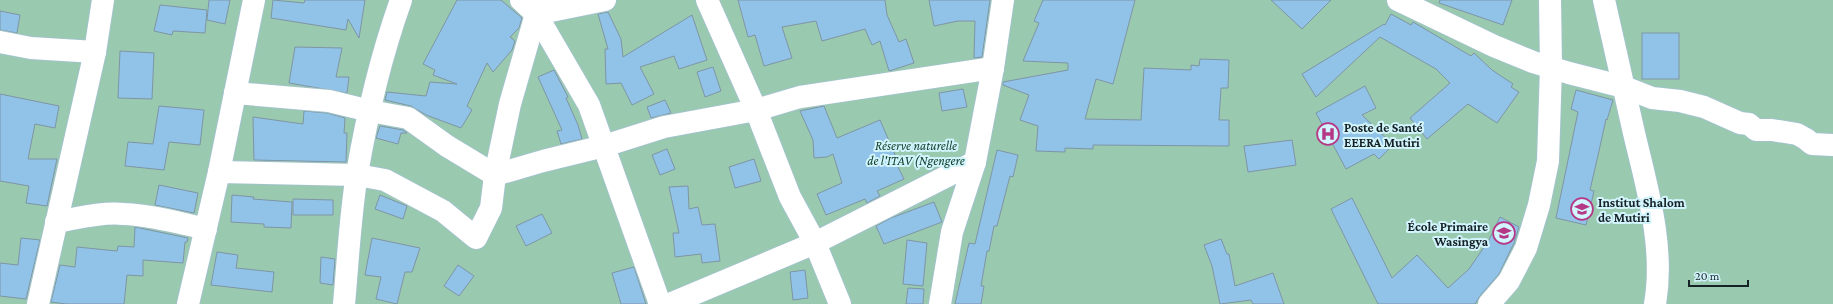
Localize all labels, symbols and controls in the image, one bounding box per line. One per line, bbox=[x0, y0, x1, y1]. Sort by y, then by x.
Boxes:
place label: Poste de Santé EEERA Mutiri bbox=[1344, 120, 1423, 150]
hospital icon: Poste de Santé EEERA Mutiri bbox=[1315, 121, 1341, 147]
park label: Réserve naturelle de l'ITAV (Ngengere bbox=[867, 138, 965, 169]
place label: Institut Shalom de Mutiri bbox=[1598, 195, 1685, 225]
school or university icon: Institut Shalom de Mutiri bbox=[1569, 196, 1595, 222]
place label: École Primaire Wasingya bbox=[1408, 219, 1489, 249]
school or university icon: École Primaire Wasingya bbox=[1491, 220, 1517, 246]
scale bar bbox=[1689, 262, 1748, 288]
text: 20 m bbox=[1695, 269, 1720, 283]

